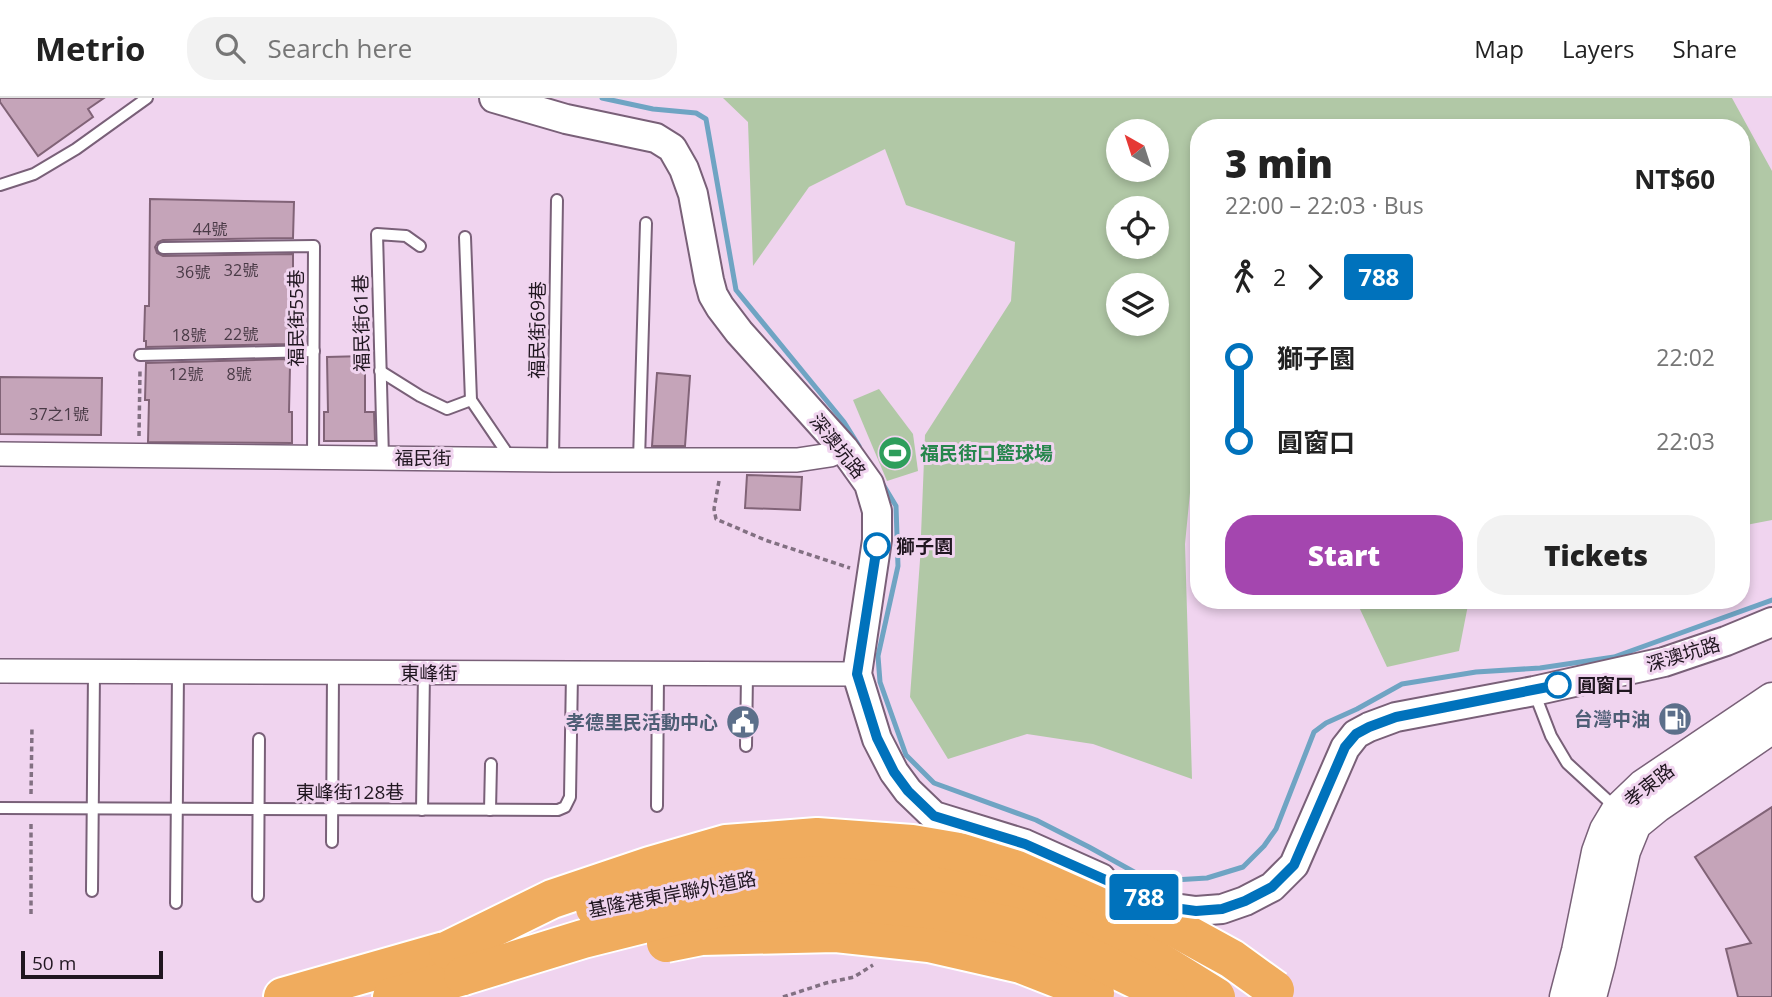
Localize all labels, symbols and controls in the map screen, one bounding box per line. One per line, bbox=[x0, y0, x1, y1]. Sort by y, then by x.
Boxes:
search box bbox=[187, 17, 677, 80]
text: Metrio bbox=[35, 26, 145, 71]
icon: search bbox=[211, 29, 249, 67]
text: Search here bbox=[267, 30, 412, 66]
text: Map bbox=[1474, 32, 1524, 65]
text: Layers bbox=[1562, 32, 1635, 65]
text: Share bbox=[1673, 32, 1737, 65]
north arrow bbox=[1106, 119, 1169, 182]
map controls bbox=[1106, 119, 1169, 336]
text: 3 min bbox=[1225, 137, 1333, 189]
text: NT$60 bbox=[1634, 161, 1715, 197]
text: 22:00 – 22:03 · Bus bbox=[1225, 189, 1424, 221]
button: locate bbox=[1106, 196, 1169, 259]
house number: 44號 bbox=[193, 218, 227, 240]
icon: walk bbox=[1225, 258, 1263, 296]
icon: forward bbox=[1296, 258, 1334, 296]
house number: 32號 bbox=[224, 259, 258, 281]
text: 788 bbox=[1358, 260, 1399, 293]
house number: 36號 bbox=[176, 261, 210, 283]
text: 2 bbox=[1273, 261, 1286, 293]
street label: 福民街55巷 bbox=[283, 269, 309, 367]
button: layers bbox=[1106, 273, 1169, 336]
street label: 福民街61巷 bbox=[347, 274, 375, 372]
street label: 福民街69巷 bbox=[523, 281, 551, 379]
house number: 22號 bbox=[224, 323, 258, 345]
house number: 18號 bbox=[172, 324, 206, 346]
text: 獅子園 bbox=[1277, 340, 1355, 376]
text: 22:02 bbox=[1656, 341, 1715, 373]
house number: 12號 bbox=[169, 363, 203, 385]
house number: 8號 bbox=[226, 363, 252, 385]
house number: 37之1號 bbox=[29, 403, 89, 425]
street label: 深澳坑路 bbox=[804, 408, 872, 484]
text: 圓窗口 bbox=[1277, 424, 1355, 460]
text: 22:03 bbox=[1656, 425, 1715, 457]
sports icon: 福民街口籃球場 bbox=[876, 434, 914, 472]
place label: 福民街口籃球場 bbox=[920, 440, 1053, 466]
street label: 福民街 bbox=[394, 445, 452, 471]
button: Start bbox=[1225, 515, 1463, 595]
button: Tickets bbox=[1477, 515, 1715, 595]
marker: 獅子園 bbox=[864, 533, 890, 559]
place label: 獅子園 bbox=[896, 533, 953, 559]
street label: 深澳坑路 bbox=[1643, 630, 1723, 678]
street label: 東峰街 bbox=[400, 660, 458, 686]
marker: 圓窗口 bbox=[1545, 672, 1571, 698]
place label: 圓窗口 bbox=[1577, 672, 1634, 698]
fuel station icon: 台灣中油 bbox=[1656, 700, 1694, 738]
public building icon: 孝德里民活動中心 bbox=[724, 703, 762, 741]
place label: 台灣中油 bbox=[1574, 706, 1650, 732]
place label: 孝德里民活動中心 bbox=[566, 709, 718, 735]
street label: 孝東路 bbox=[1619, 757, 1679, 813]
street label: 東峰街128巷 bbox=[296, 779, 404, 805]
street label: 基隆港東岸聯外道路 bbox=[586, 865, 758, 923]
line badge: 788 bbox=[1104, 874, 1184, 920]
text: 788 bbox=[1123, 880, 1165, 913]
scale bar bbox=[21, 948, 163, 980]
text: 50 m bbox=[32, 950, 76, 976]

